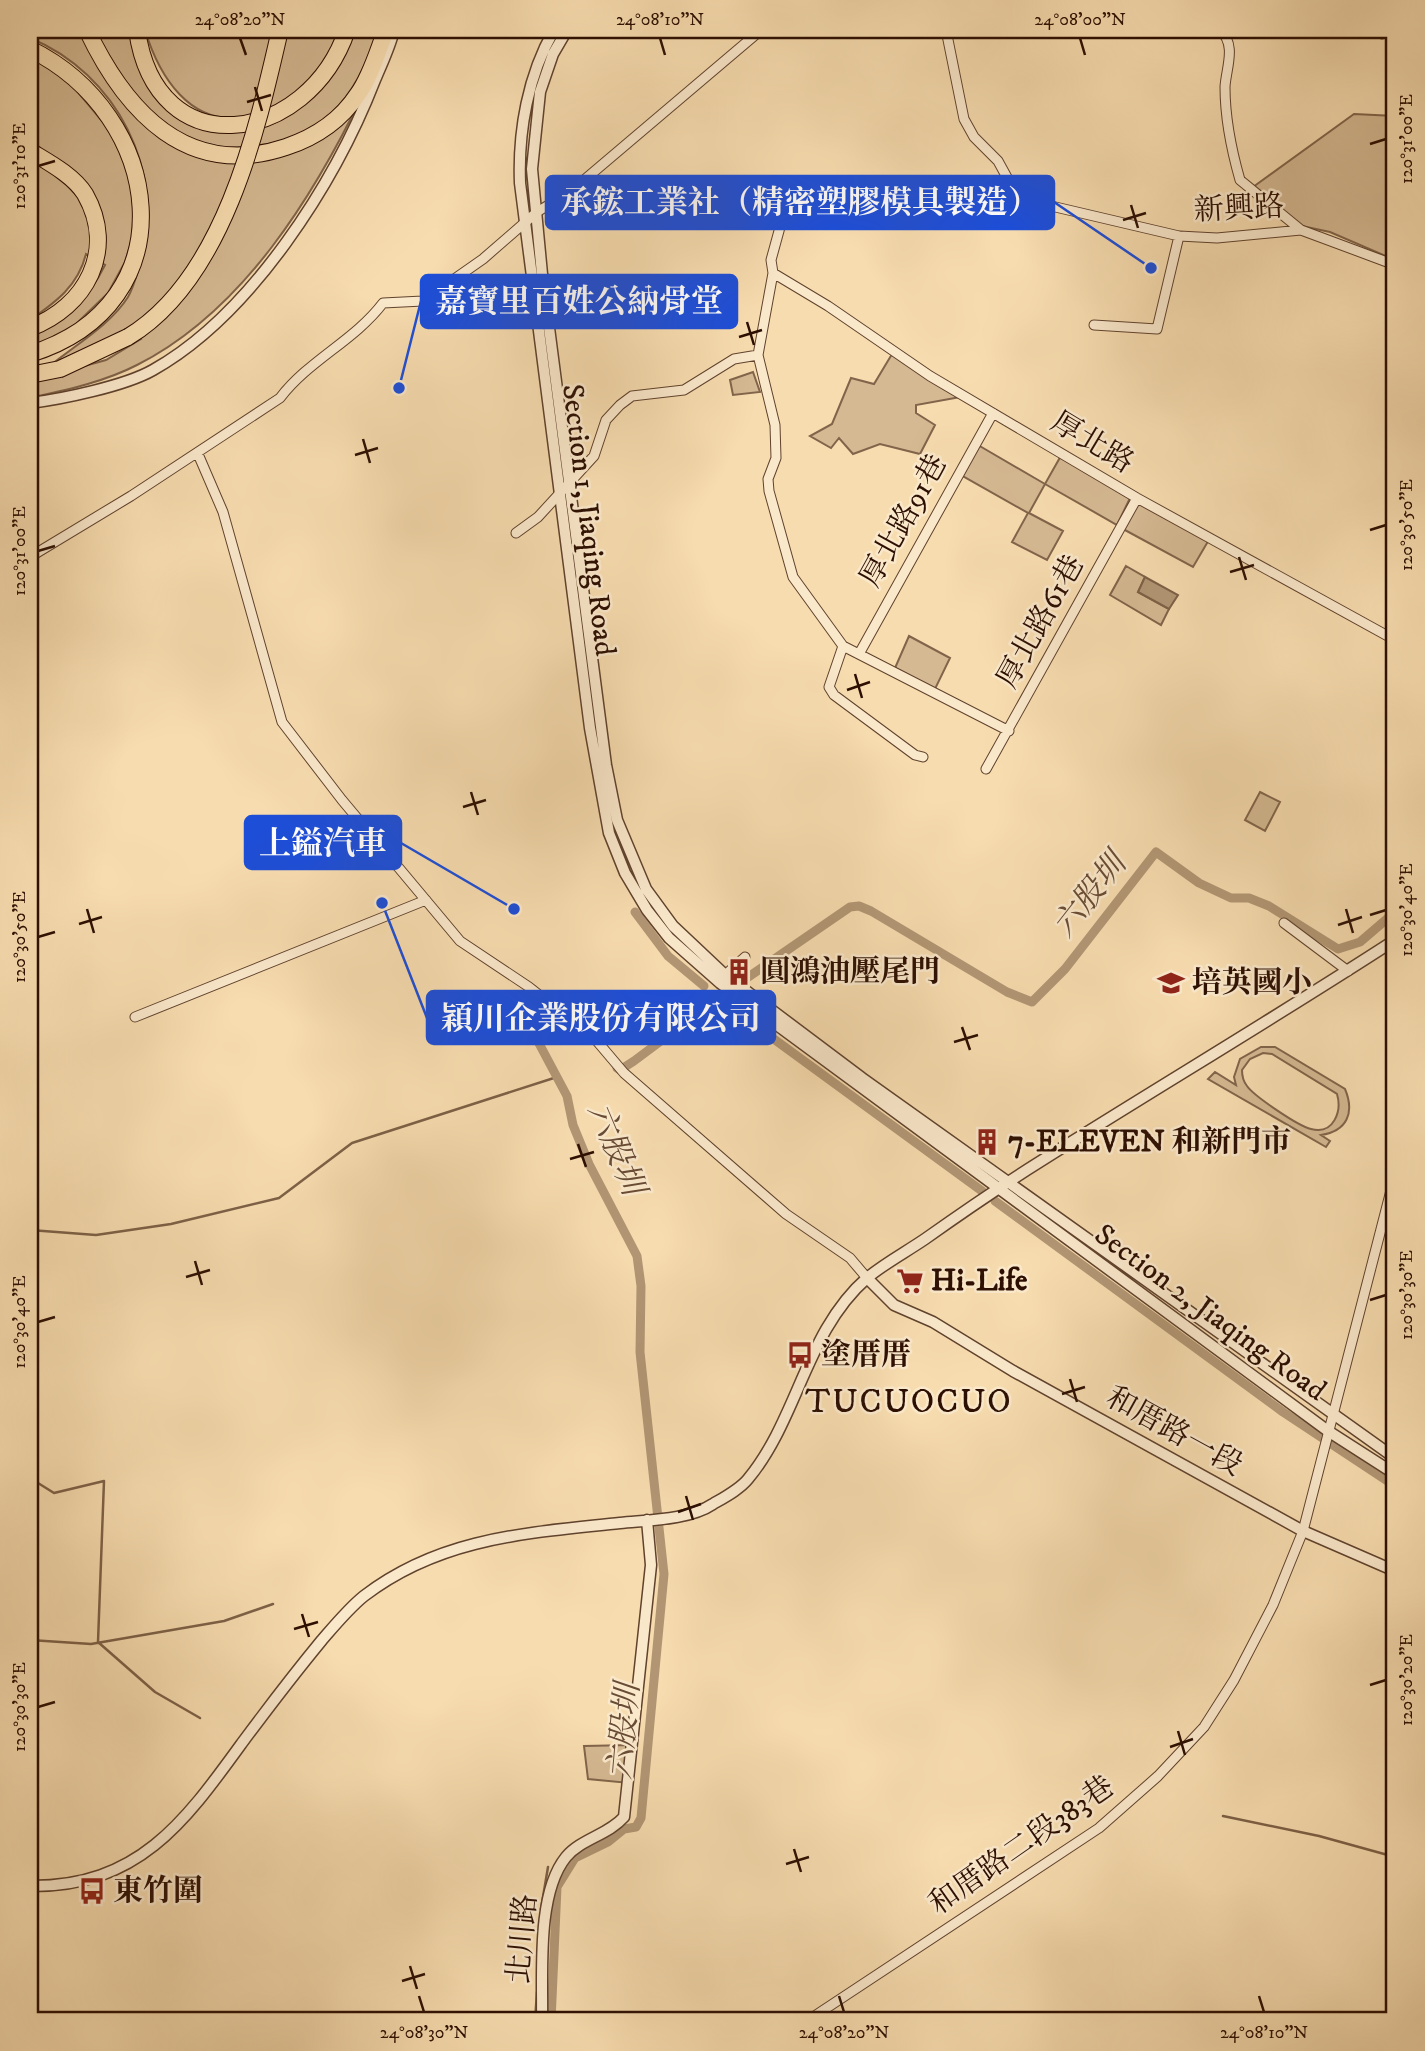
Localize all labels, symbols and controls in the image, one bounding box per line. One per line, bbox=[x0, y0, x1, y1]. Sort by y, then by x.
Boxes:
text: 24°08'20"N bbox=[195, 9, 285, 31]
text: 24°08'10"N bbox=[616, 9, 704, 31]
text: 24°08'00"N bbox=[1034, 9, 1126, 31]
text: 120°31'00"E bbox=[1396, 94, 1418, 184]
text: 120°31'10"E bbox=[9, 122, 31, 209]
callout: 承鋐工業社（精密塑膠模具製造） bbox=[546, 176, 1054, 229]
text: 承鋐工業社（精密塑膠模具製造） bbox=[560, 184, 1040, 224]
street label: 新興路 bbox=[1193, 188, 1285, 230]
callout: 嘉寶里百姓公納骨堂 bbox=[421, 275, 737, 328]
text: 嘉寶里百姓公納骨堂 bbox=[435, 283, 723, 323]
street label: Section 1, Jiaqing Road bbox=[553, 382, 623, 658]
street label: 厚北路 bbox=[1044, 404, 1140, 482]
street label: 厚北路91巷 bbox=[852, 448, 956, 594]
text: 120°30'50"E bbox=[1396, 479, 1418, 571]
text: 120°31'00"E bbox=[9, 506, 31, 596]
street label: 厚北路61巷 bbox=[989, 549, 1093, 695]
callout: 上鎰汽車 bbox=[245, 816, 401, 869]
text: 上鎰汽車 bbox=[259, 825, 387, 865]
water label: 六股圳 bbox=[1045, 842, 1138, 946]
text: 120°30'40"E bbox=[1396, 863, 1418, 957]
text: 120°30'50"E bbox=[9, 891, 31, 983]
place label: 圓鴻油壓尾門 bbox=[760, 954, 940, 991]
building icon: 圓鴻油壓尾門 bbox=[724, 957, 754, 987]
place label: 培英國小 bbox=[1192, 965, 1312, 1002]
school or university icon: 培英國小 bbox=[1156, 968, 1186, 998]
callout: 穎川企業股份有限公司 bbox=[427, 991, 775, 1044]
text: 穎川企業股份有限公司 bbox=[441, 1000, 761, 1040]
water label: 六股圳 bbox=[578, 1097, 654, 1206]
place label: 7-ELEVEN 和新門市 bbox=[1008, 1124, 1291, 1161]
building icon: 7-ELEVEN 和新門市 bbox=[972, 1127, 1002, 1157]
street label: Section 2, Jiaqing Road bbox=[1087, 1216, 1333, 1410]
text: 120°30'30"E bbox=[1396, 1250, 1418, 1340]
place label: Hi-Life bbox=[931, 1263, 1028, 1300]
supermarket icon: Hi-Life bbox=[895, 1266, 925, 1296]
text: 120°30'40"E bbox=[9, 1275, 31, 1369]
place label: 塗厝厝 bbox=[821, 1337, 911, 1374]
bus stop icon: 塗厝厝 bbox=[785, 1340, 815, 1370]
street label: 和厝路一段 bbox=[1099, 1379, 1249, 1485]
district label: TUCUOCUO bbox=[805, 1382, 1013, 1423]
text: 120°30'20"E bbox=[1396, 1634, 1418, 1726]
text: 120°30'30"E bbox=[9, 1662, 31, 1752]
water label: 六股圳 bbox=[601, 1677, 650, 1782]
street label: 和厝路二段383巷 bbox=[922, 1768, 1122, 1924]
place label: 東竹圍 bbox=[113, 1873, 203, 1910]
bus stop icon: 東竹圍 bbox=[77, 1876, 107, 1906]
street label: 北川路 bbox=[501, 1893, 545, 1985]
text: 24°08'30"N bbox=[380, 2022, 468, 2044]
text: 24°08'20"N bbox=[799, 2022, 889, 2044]
text: 24°08'10"N bbox=[1220, 2022, 1308, 2044]

